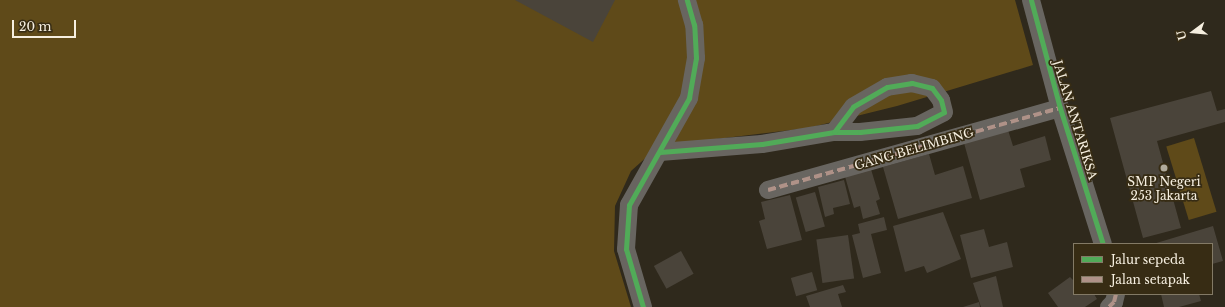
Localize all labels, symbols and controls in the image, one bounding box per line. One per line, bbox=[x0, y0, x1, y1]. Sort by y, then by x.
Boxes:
scale bar bbox=[14, 12, 78, 38]
north arrow bbox=[1173, 12, 1213, 52]
text: 20 m bbox=[19, 19, 51, 34]
text: U bbox=[1173, 29, 1190, 42]
street label: JALAN ANTARIKSA bbox=[1050, 58, 1100, 182]
street label: GANG BELIMBING bbox=[852, 125, 976, 173]
marker: SMP Negeri 253 Jakarta bbox=[1159, 163, 1169, 173]
place label: SMP Negeri 253 Jakarta bbox=[1127, 175, 1201, 203]
legend bbox=[1073, 243, 1213, 295]
text: Jalur sepeda bbox=[1111, 252, 1185, 267]
text: Jalan setapak bbox=[1111, 272, 1190, 287]

